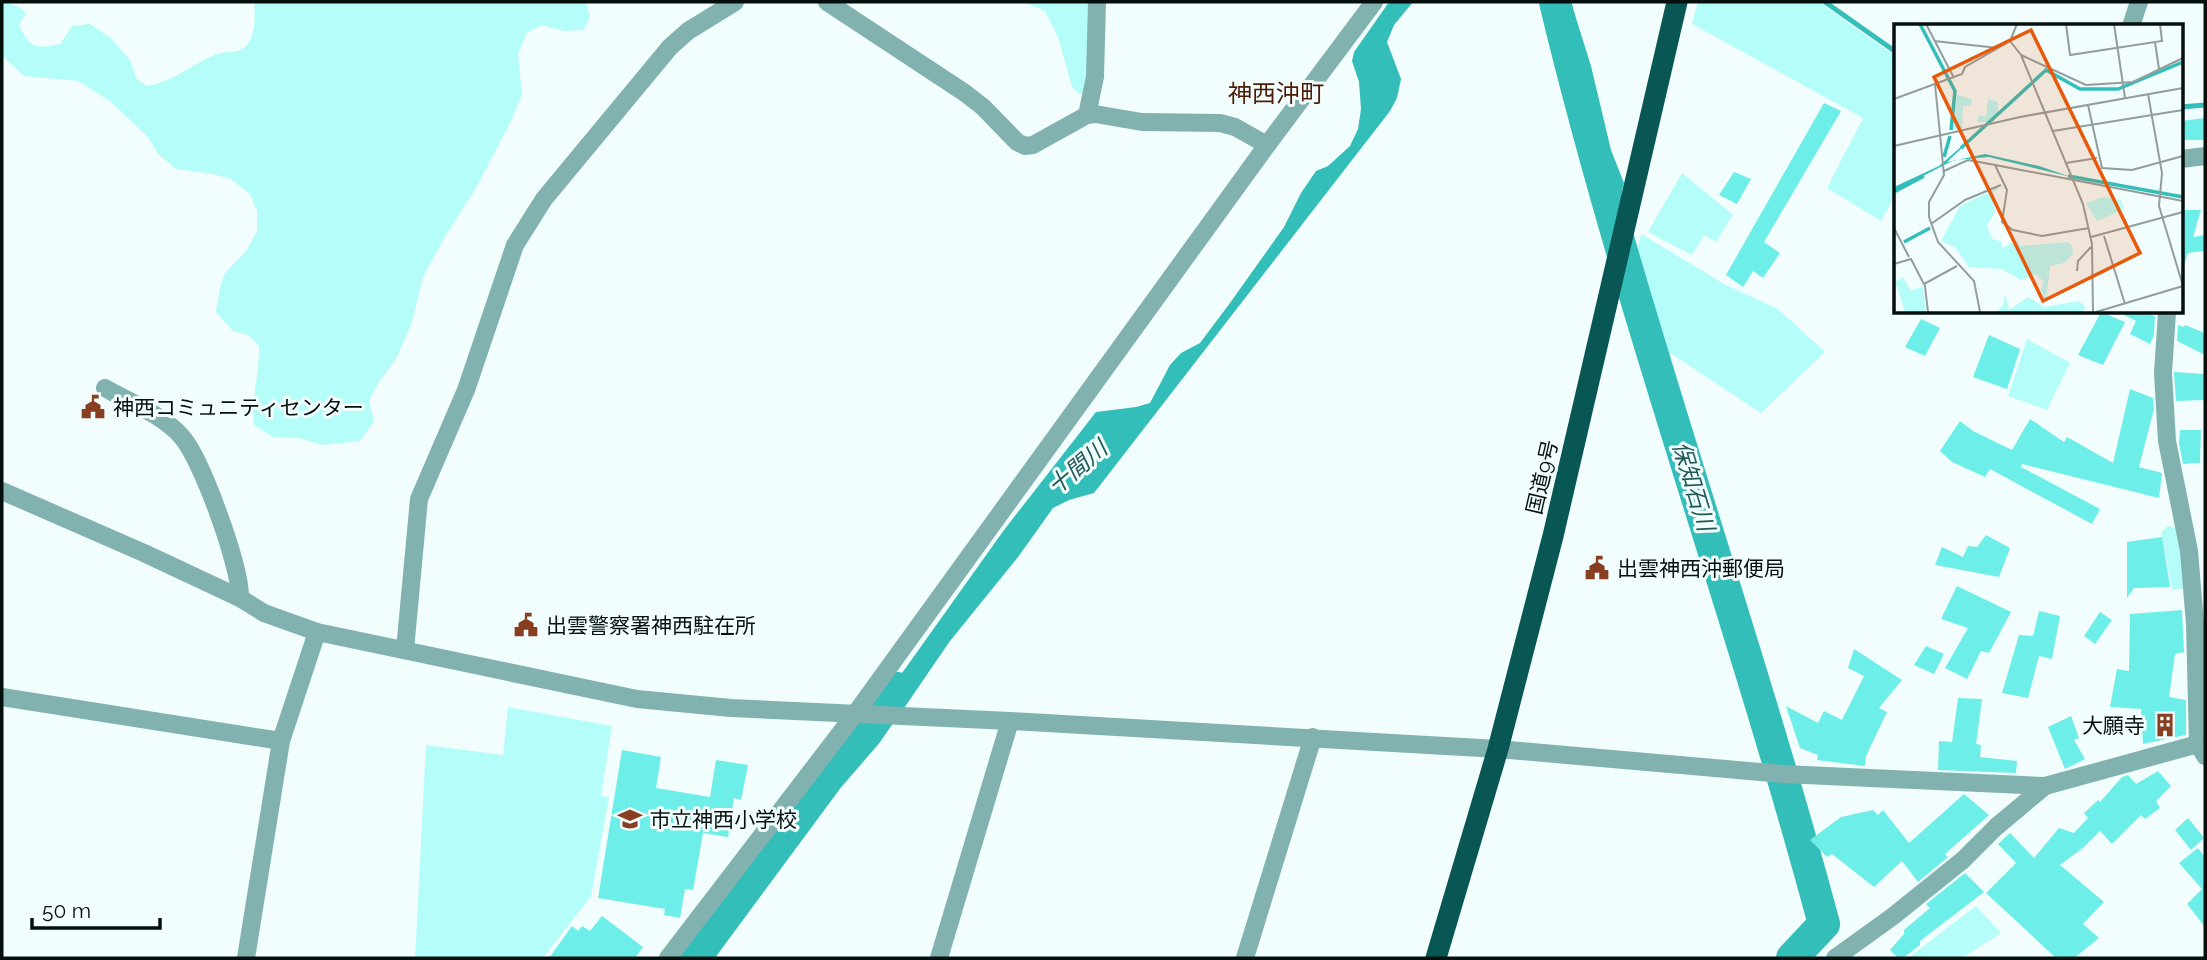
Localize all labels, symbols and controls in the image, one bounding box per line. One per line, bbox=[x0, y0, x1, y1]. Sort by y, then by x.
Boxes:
inset map bbox=[1894, 24, 2182, 313]
district label: 神西沖町 bbox=[1228, 79, 1324, 108]
public building icon: 神西コミュニティセンター bbox=[79, 393, 107, 421]
place label: 神西コミュニティセンター bbox=[113, 395, 364, 420]
water label: 十間川 bbox=[1042, 433, 1114, 500]
street label: 国道9号 bbox=[1521, 437, 1563, 517]
water label: 保知石川 bbox=[1668, 438, 1721, 537]
public building icon: 出雲神西沖郵便局 bbox=[1583, 554, 1611, 582]
place label: 出雲神西沖郵便局 bbox=[1617, 556, 1785, 581]
public building icon: 出雲警察署神西駐在所 bbox=[512, 611, 540, 639]
place label: 出雲警察署神西駐在所 bbox=[546, 613, 756, 638]
building icon: 大願寺 bbox=[2151, 711, 2179, 739]
place label: 大願寺 bbox=[2082, 713, 2145, 738]
school or university icon: 市立神西小学校 bbox=[616, 805, 644, 833]
place label: 市立神西小学校 bbox=[650, 807, 797, 832]
scale bar bbox=[32, 886, 159, 930]
text: 50 m bbox=[42, 898, 91, 923]

